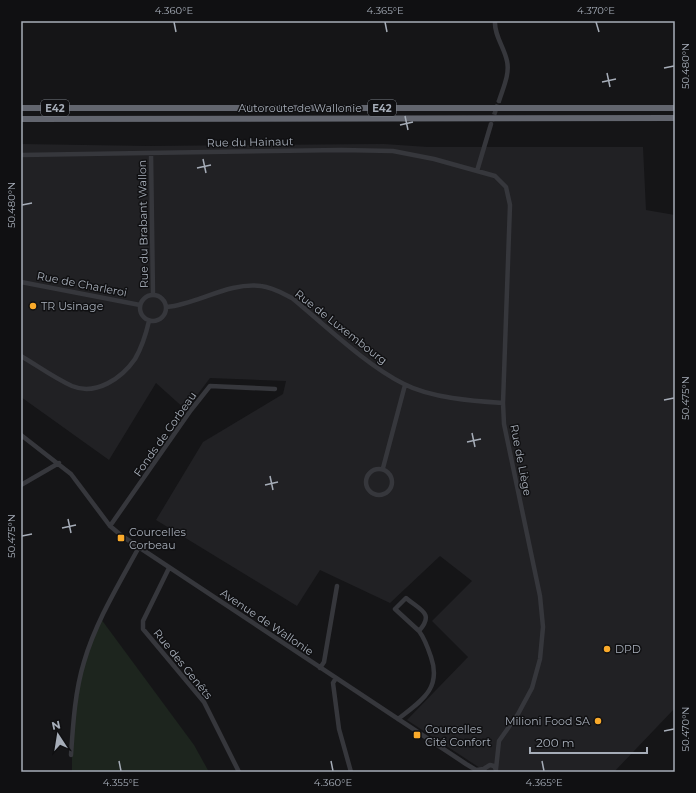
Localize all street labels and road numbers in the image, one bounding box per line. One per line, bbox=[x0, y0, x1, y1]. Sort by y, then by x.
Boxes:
road number: E42 bbox=[41, 100, 69, 116]
road number: E42 bbox=[368, 100, 396, 116]
street label: Autoroute de Wallonie bbox=[238, 101, 362, 115]
street label: Rue du Hainaut bbox=[206, 134, 294, 150]
street label: Rue du Brabant Wallon bbox=[135, 160, 151, 288]
street label: Rue de Charleroi bbox=[36, 268, 128, 300]
street label: Rue de Luxembourg bbox=[292, 287, 390, 367]
street label: Fonds de Corbeau bbox=[130, 389, 200, 479]
street label: Rue de Liège bbox=[507, 423, 535, 497]
street label: Avenue de Wallonie bbox=[218, 586, 317, 659]
street label: Rue des Genêts bbox=[150, 626, 216, 702]

